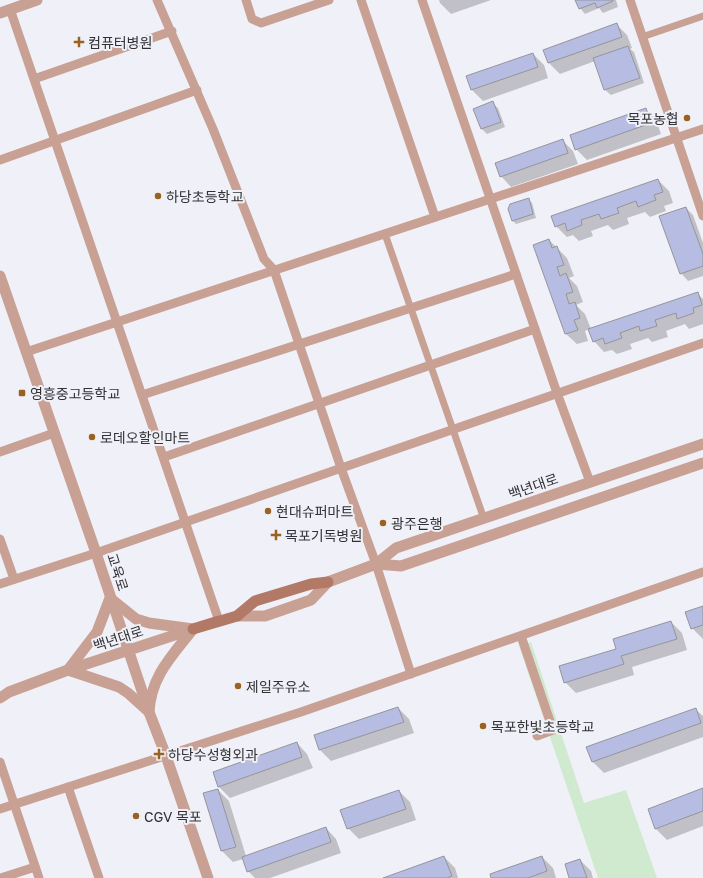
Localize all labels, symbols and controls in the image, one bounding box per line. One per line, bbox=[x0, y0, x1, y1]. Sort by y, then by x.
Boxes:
place label: 컴퓨터병원 bbox=[88, 34, 152, 51]
marker: 컴퓨터병원 bbox=[73, 36, 85, 48]
place label: 목포농협 bbox=[627, 110, 679, 127]
marker: 목포농협 bbox=[682, 113, 692, 123]
place label: 하당초등학교 bbox=[166, 188, 243, 205]
marker: 하당초등학교 bbox=[153, 191, 163, 201]
place label: 영흥중고등학교 bbox=[30, 385, 120, 402]
marker: 영흥중고등학교 bbox=[17, 388, 27, 398]
place label: 로데오할인마트 bbox=[100, 429, 190, 446]
marker: 로데오할인마트 bbox=[87, 432, 97, 442]
street label: 백년대로 bbox=[506, 470, 560, 502]
place label: 현대슈퍼마트 bbox=[276, 503, 353, 520]
marker: 현대슈퍼마트 bbox=[263, 506, 273, 516]
place label: 광주은행 bbox=[391, 515, 443, 532]
marker: 광주은행 bbox=[378, 518, 388, 528]
place label: 목포기독병원 bbox=[285, 527, 362, 544]
marker: 목포기독병원 bbox=[270, 529, 282, 541]
street label: 교육로 bbox=[104, 551, 132, 593]
street label: 백년대로 bbox=[91, 622, 145, 654]
place label: 제일주유소 bbox=[246, 678, 311, 695]
marker: 제일주유소 bbox=[233, 681, 243, 691]
place label: 목포한빛초등학교 bbox=[491, 718, 594, 735]
marker: 목포한빛초등학교 bbox=[478, 721, 488, 731]
place label: 하당수성형외과 bbox=[168, 746, 258, 763]
marker: 하당수성형외과 bbox=[153, 748, 165, 760]
place label: CGV 목포 bbox=[144, 808, 202, 825]
marker: CGV 목포 bbox=[131, 811, 141, 821]

